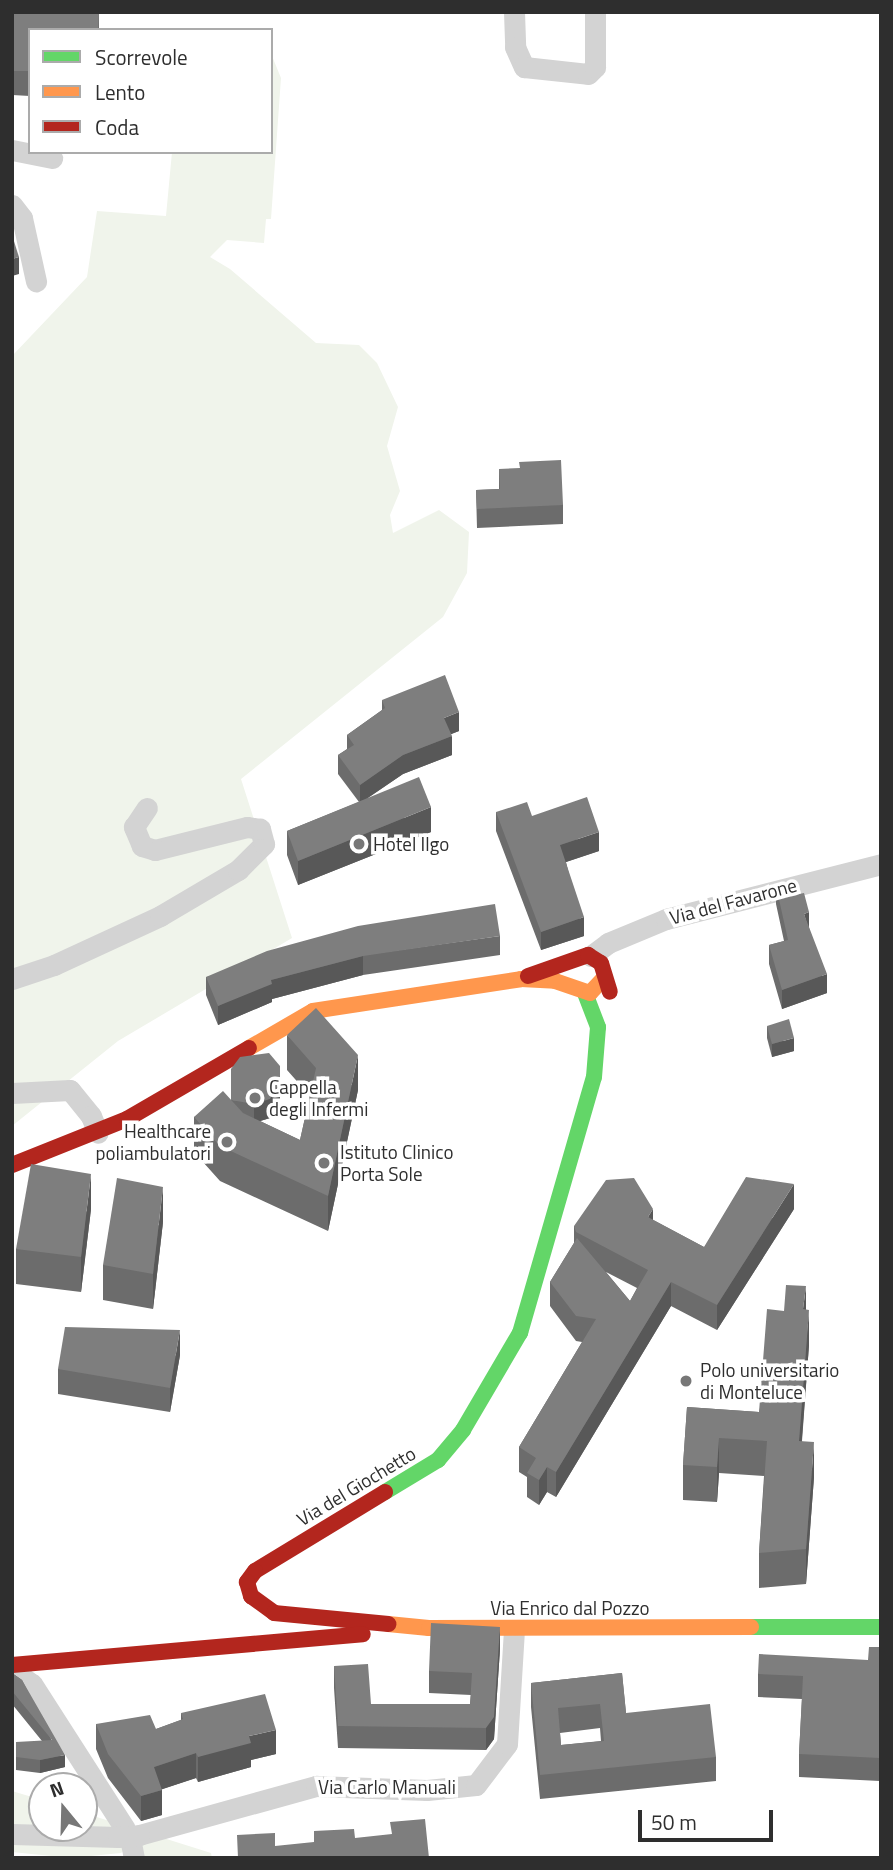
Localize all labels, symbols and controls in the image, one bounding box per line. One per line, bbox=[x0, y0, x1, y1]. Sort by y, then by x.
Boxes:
legend bbox=[28, 28, 273, 154]
text: Scorrevole bbox=[95, 41, 188, 73]
text: Lento bbox=[95, 76, 145, 108]
text: Coda bbox=[95, 111, 139, 143]
place label: Hotel Ilgo bbox=[373, 833, 449, 855]
marker: Hotel Ilgo bbox=[351, 836, 367, 852]
street label: Via del Favarone bbox=[667, 873, 799, 929]
place label: Cappella degli Infermi bbox=[269, 1076, 368, 1120]
marker: Cappella degli Infermi bbox=[247, 1090, 263, 1106]
place label: Healthcare poliambulatori bbox=[96, 1120, 211, 1164]
marker: Healthcare poliambulatori bbox=[217, 1132, 237, 1152]
place label: Istituto Clinico Porta Sole bbox=[340, 1141, 453, 1185]
marker: Istituto Clinico Porta Sole bbox=[314, 1153, 334, 1173]
place label: Polo universitario di Monteluce bbox=[700, 1359, 839, 1403]
marker: Polo universitario di Monteluce bbox=[678, 1373, 694, 1389]
street label: Via del Giochetto bbox=[293, 1442, 419, 1530]
street label: Via Enrico dal Pozzo bbox=[490, 1597, 650, 1619]
north arrow bbox=[28, 1772, 98, 1842]
text: N bbox=[46, 1773, 68, 1804]
street label: Via Carlo Manuali bbox=[318, 1776, 456, 1798]
scale bar bbox=[641, 1797, 776, 1841]
text: 50 m bbox=[651, 1806, 697, 1838]

